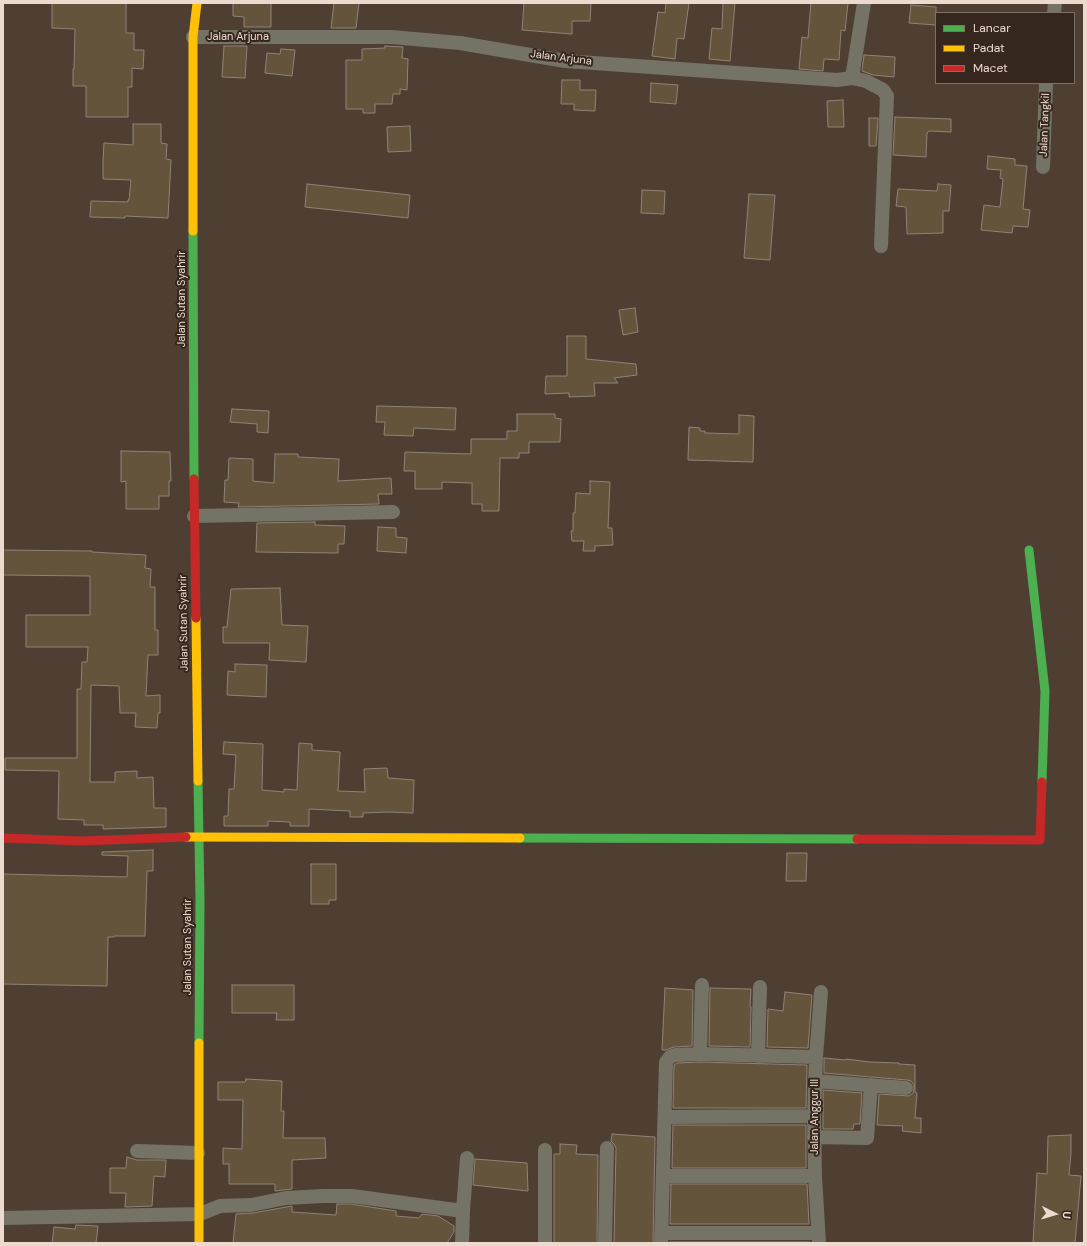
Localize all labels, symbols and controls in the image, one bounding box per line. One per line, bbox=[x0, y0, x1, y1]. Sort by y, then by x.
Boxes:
legend bbox=[935, 12, 1075, 84]
text: Lancar bbox=[973, 20, 1011, 36]
street label: Jalan Arjuna bbox=[207, 30, 269, 44]
text: Padat bbox=[973, 40, 1005, 56]
street label: Jalan Arjuna bbox=[530, 48, 592, 68]
text: Macet bbox=[973, 60, 1008, 76]
street label: Jalan Tangkil bbox=[1037, 93, 1053, 157]
street label: Jalan Sutan Syahrir bbox=[175, 251, 189, 347]
street label: Jalan Sutan Syahrir bbox=[177, 575, 191, 671]
street label: Jalan Sutan Syahrir bbox=[181, 899, 195, 995]
street label: Jalan Anggur III bbox=[808, 1079, 822, 1155]
north arrow bbox=[1035, 1194, 1075, 1234]
text: U bbox=[1060, 1211, 1074, 1219]

